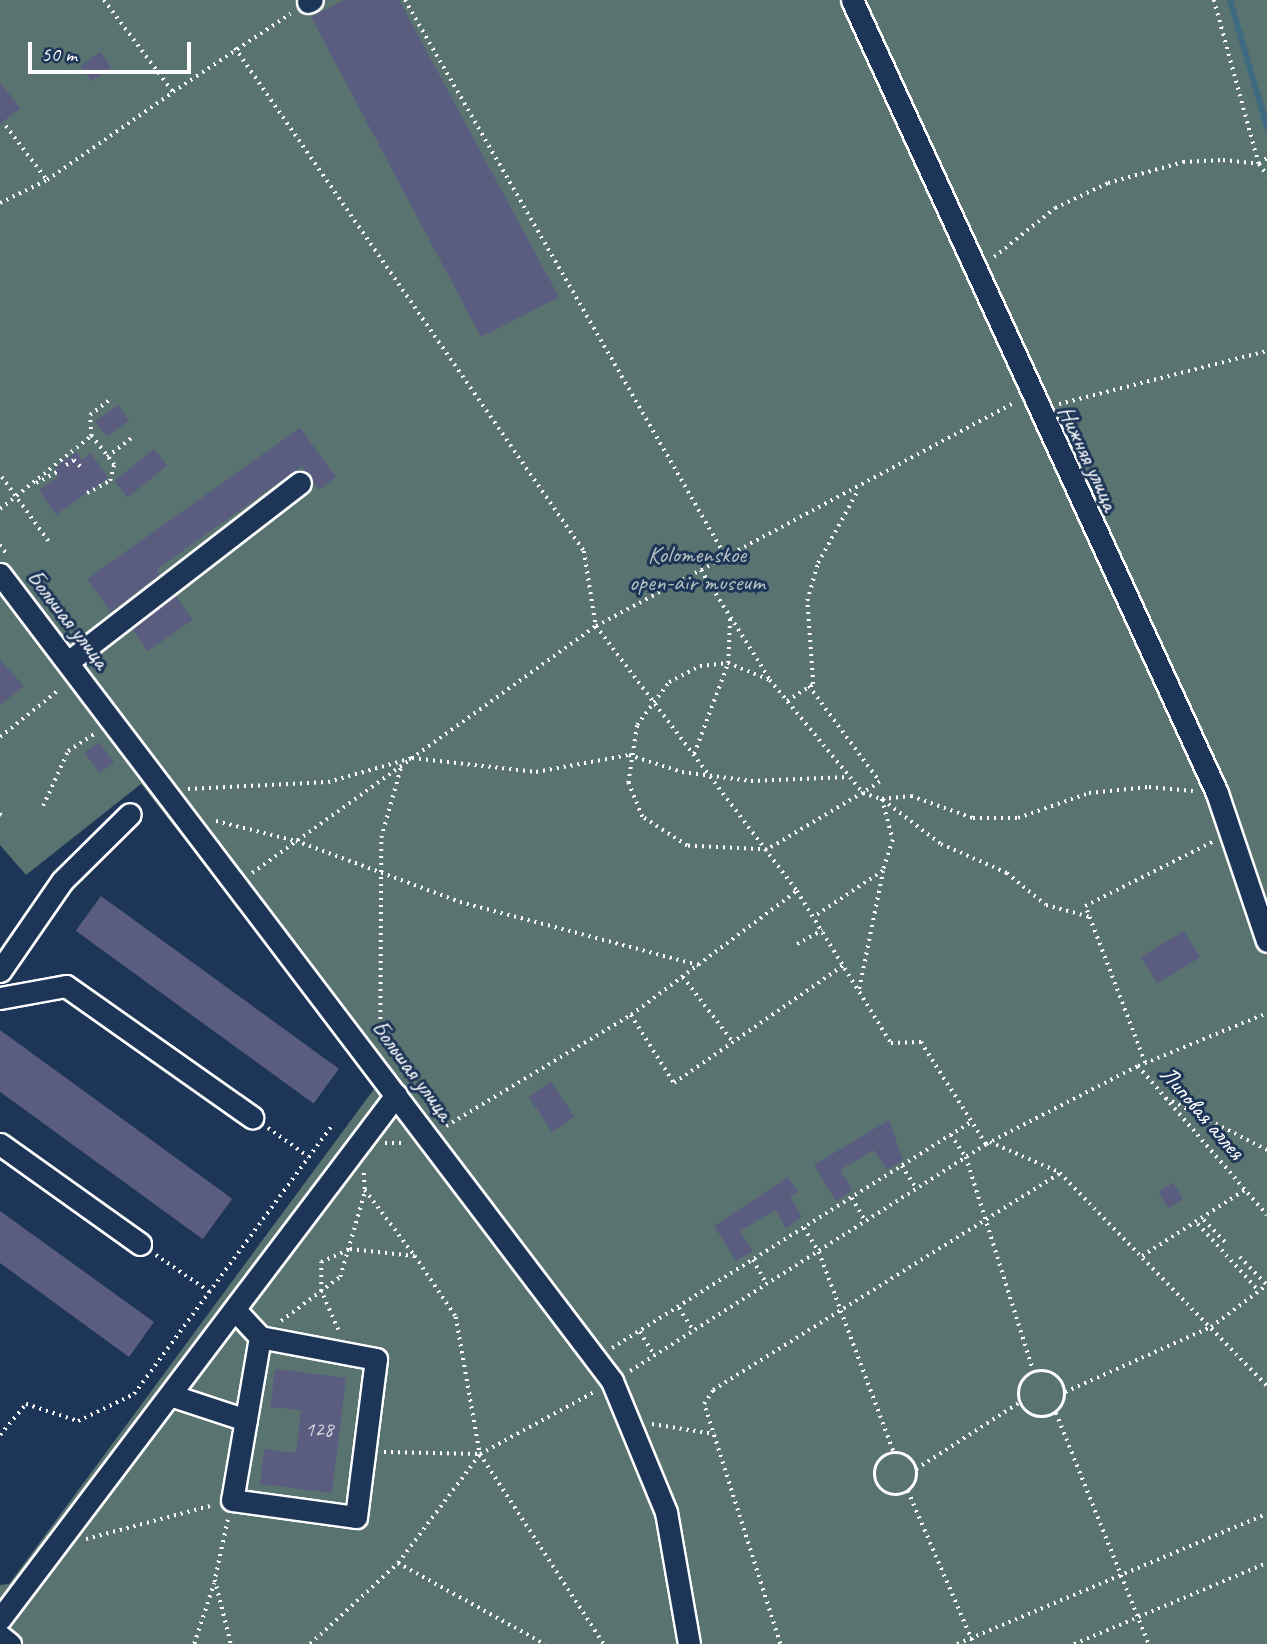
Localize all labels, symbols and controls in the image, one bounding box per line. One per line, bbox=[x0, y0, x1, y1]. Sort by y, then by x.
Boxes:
scale bar bbox=[32, 28, 194, 72]
text: 50 m bbox=[41, 41, 77, 67]
street label: Нижняя улица bbox=[1051, 401, 1125, 515]
park label: Kolomenskoe open-air museum bbox=[630, 541, 764, 597]
street label: Большая улица bbox=[20, 564, 116, 674]
street label: Большая улица bbox=[365, 1014, 459, 1126]
street label: Липовая аллея bbox=[1153, 1060, 1251, 1166]
house number: 128 bbox=[305, 1416, 333, 1442]

